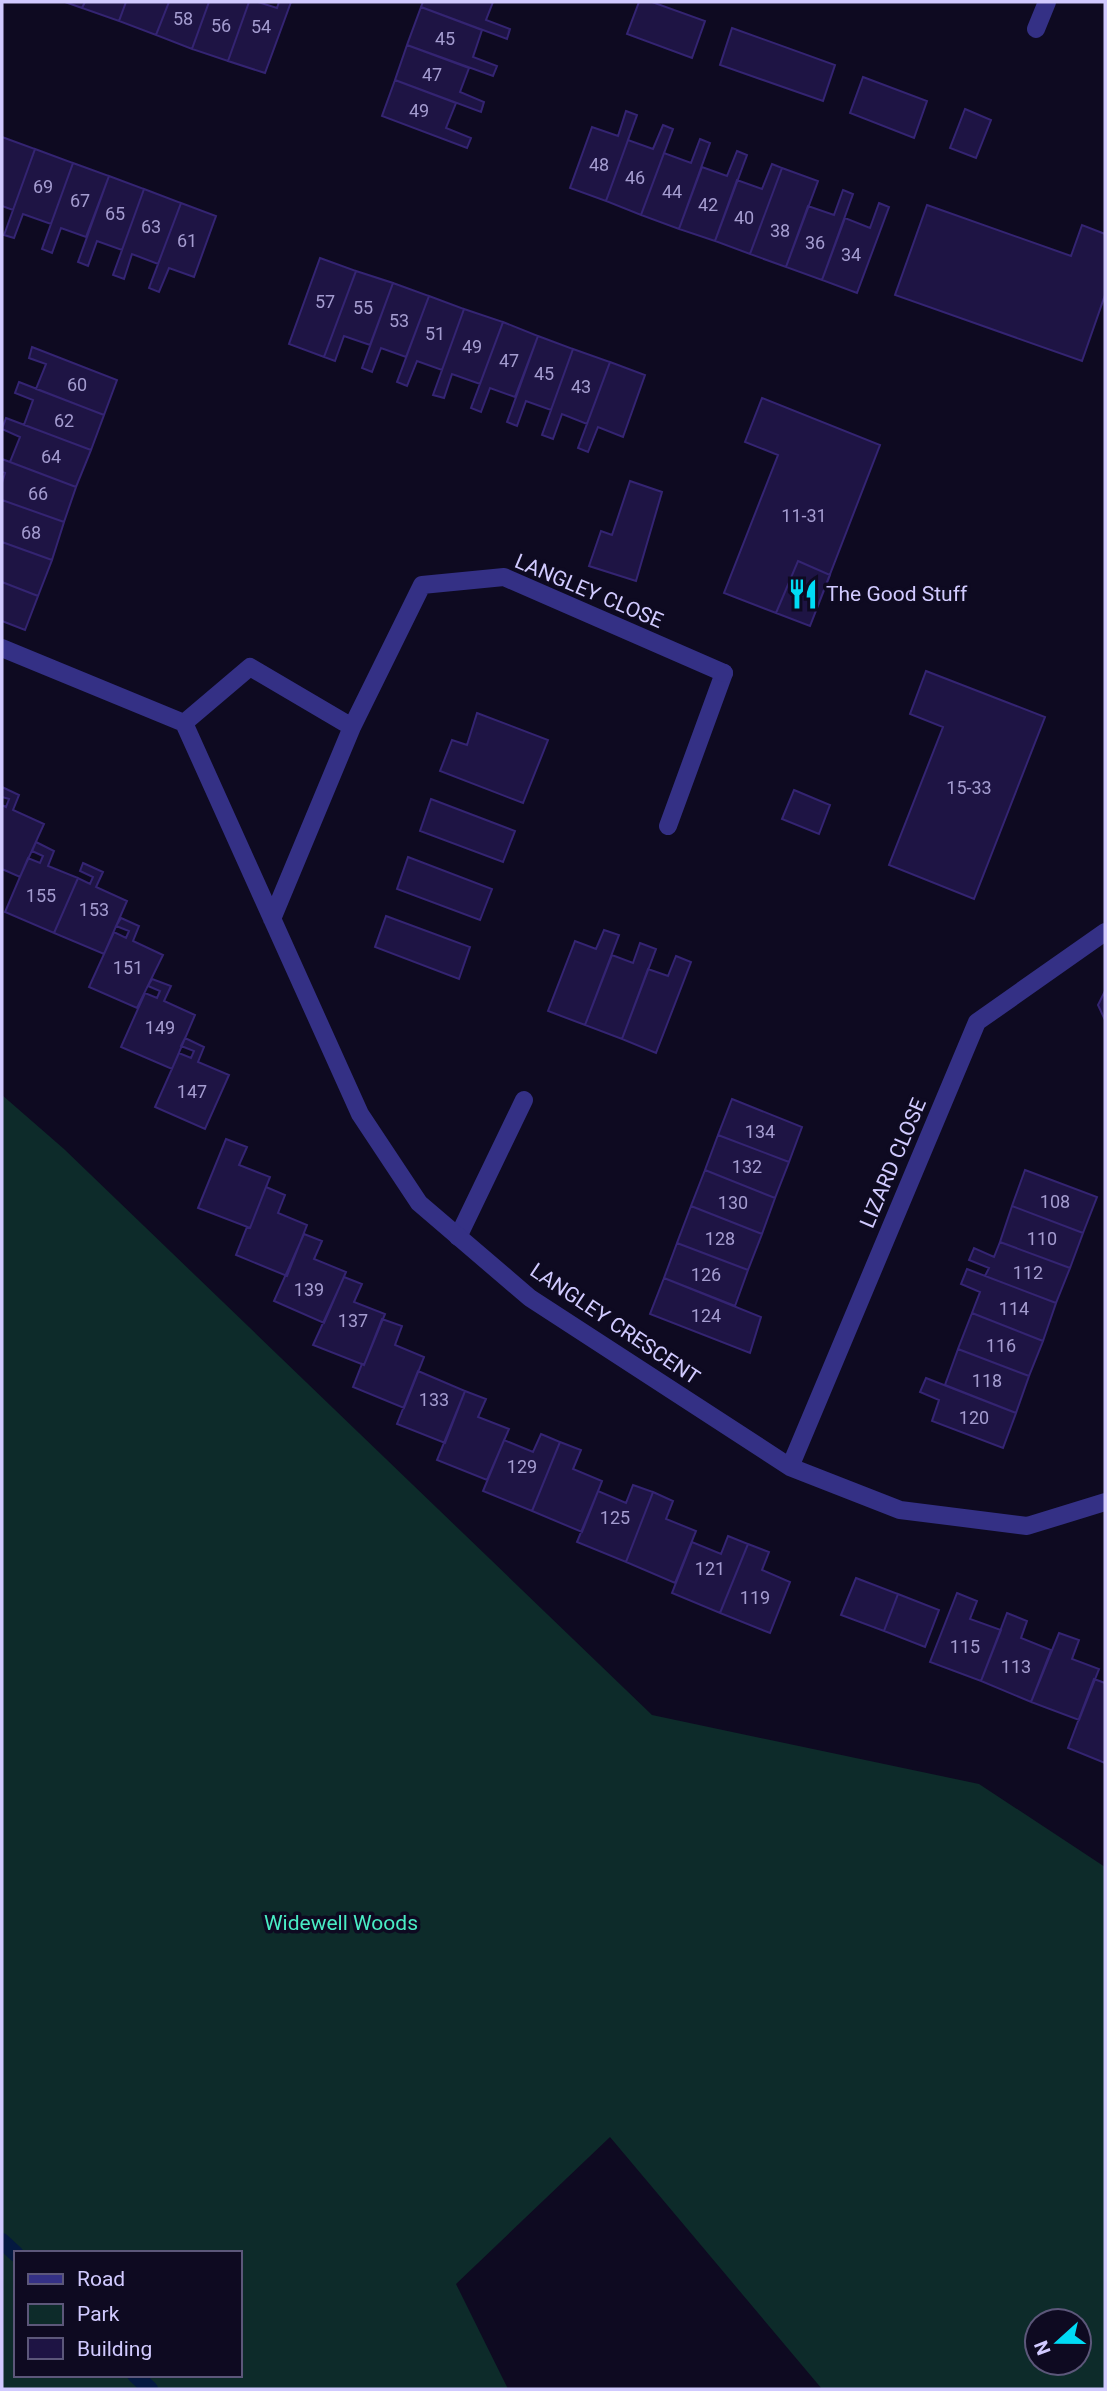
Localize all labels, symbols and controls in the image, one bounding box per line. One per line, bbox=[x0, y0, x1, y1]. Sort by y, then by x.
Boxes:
house number: 58 bbox=[173, 8, 193, 29]
house number: 56 bbox=[211, 15, 231, 36]
house number: 54 bbox=[251, 16, 271, 37]
house number: 45 bbox=[435, 28, 455, 49]
house number: 47 bbox=[422, 64, 442, 85]
house number: 49 bbox=[409, 100, 429, 121]
house number: 48 bbox=[589, 154, 609, 175]
house number: 46 bbox=[625, 167, 645, 188]
house number: 69 bbox=[33, 176, 53, 197]
house number: 44 bbox=[662, 181, 682, 202]
house number: 67 bbox=[70, 190, 90, 211]
house number: 42 bbox=[698, 194, 718, 215]
house number: 65 bbox=[105, 203, 125, 224]
house number: 40 bbox=[734, 207, 754, 228]
house number: 63 bbox=[141, 216, 161, 237]
house number: 38 bbox=[770, 220, 790, 241]
house number: 61 bbox=[177, 230, 197, 251]
house number: 36 bbox=[805, 232, 825, 253]
house number: 34 bbox=[841, 244, 861, 265]
house number: 57 bbox=[315, 291, 335, 312]
house number: 55 bbox=[353, 297, 373, 318]
house number: 53 bbox=[389, 310, 409, 331]
house number: 51 bbox=[425, 323, 445, 344]
house number: 49 bbox=[462, 336, 482, 357]
house number: 47 bbox=[499, 350, 519, 371]
house number: 45 bbox=[534, 363, 554, 384]
house number: 60 bbox=[67, 374, 87, 395]
house number: 43 bbox=[571, 376, 591, 397]
house number: 62 bbox=[54, 410, 74, 431]
house number: 64 bbox=[41, 446, 61, 467]
house number: 66 bbox=[28, 483, 48, 504]
house number: 11-31 bbox=[781, 505, 827, 526]
house number: 68 bbox=[21, 522, 41, 543]
street label: LANGLEY CLOSE bbox=[511, 549, 667, 633]
restaurant icon: The Good Stuff bbox=[786, 577, 820, 611]
place label: The Good Stuff bbox=[826, 582, 968, 606]
house number: 15-33 bbox=[946, 777, 992, 798]
house number: 155 bbox=[26, 885, 56, 906]
house number: 153 bbox=[79, 899, 109, 920]
house number: 151 bbox=[113, 957, 143, 978]
house number: 149 bbox=[145, 1017, 175, 1038]
house number: 147 bbox=[177, 1081, 207, 1102]
street label: LIZARD CLOSE bbox=[855, 1094, 931, 1231]
house number: 134 bbox=[745, 1121, 775, 1142]
house number: 132 bbox=[732, 1156, 762, 1177]
house number: 108 bbox=[1040, 1191, 1070, 1212]
house number: 130 bbox=[718, 1192, 748, 1213]
house number: 128 bbox=[705, 1228, 735, 1249]
house number: 110 bbox=[1027, 1228, 1057, 1249]
street label: LANGLEY CRESCENT bbox=[526, 1258, 705, 1390]
house number: 112 bbox=[1013, 1262, 1043, 1283]
house number: 126 bbox=[691, 1264, 721, 1285]
house number: 139 bbox=[294, 1279, 324, 1300]
house number: 114 bbox=[999, 1298, 1029, 1319]
house number: 124 bbox=[691, 1305, 721, 1326]
house number: 137 bbox=[338, 1310, 368, 1331]
house number: 116 bbox=[986, 1335, 1016, 1356]
house number: 118 bbox=[972, 1370, 1002, 1391]
house number: 133 bbox=[419, 1389, 449, 1410]
house number: 120 bbox=[959, 1407, 989, 1428]
house number: 129 bbox=[507, 1456, 537, 1477]
house number: 125 bbox=[600, 1507, 630, 1528]
house number: 121 bbox=[695, 1558, 725, 1579]
house number: 119 bbox=[740, 1587, 770, 1608]
house number: 115 bbox=[950, 1636, 980, 1657]
house number: 113 bbox=[1001, 1656, 1031, 1677]
park label: Widewell Woods bbox=[264, 1911, 418, 1935]
legend bbox=[14, 2251, 242, 2377]
text: Road bbox=[77, 2267, 125, 2291]
text: Park bbox=[77, 2302, 120, 2326]
north arrow bbox=[1023, 2307, 1093, 2377]
text: Building bbox=[77, 2337, 152, 2361]
text: N bbox=[1029, 2338, 1056, 2358]

